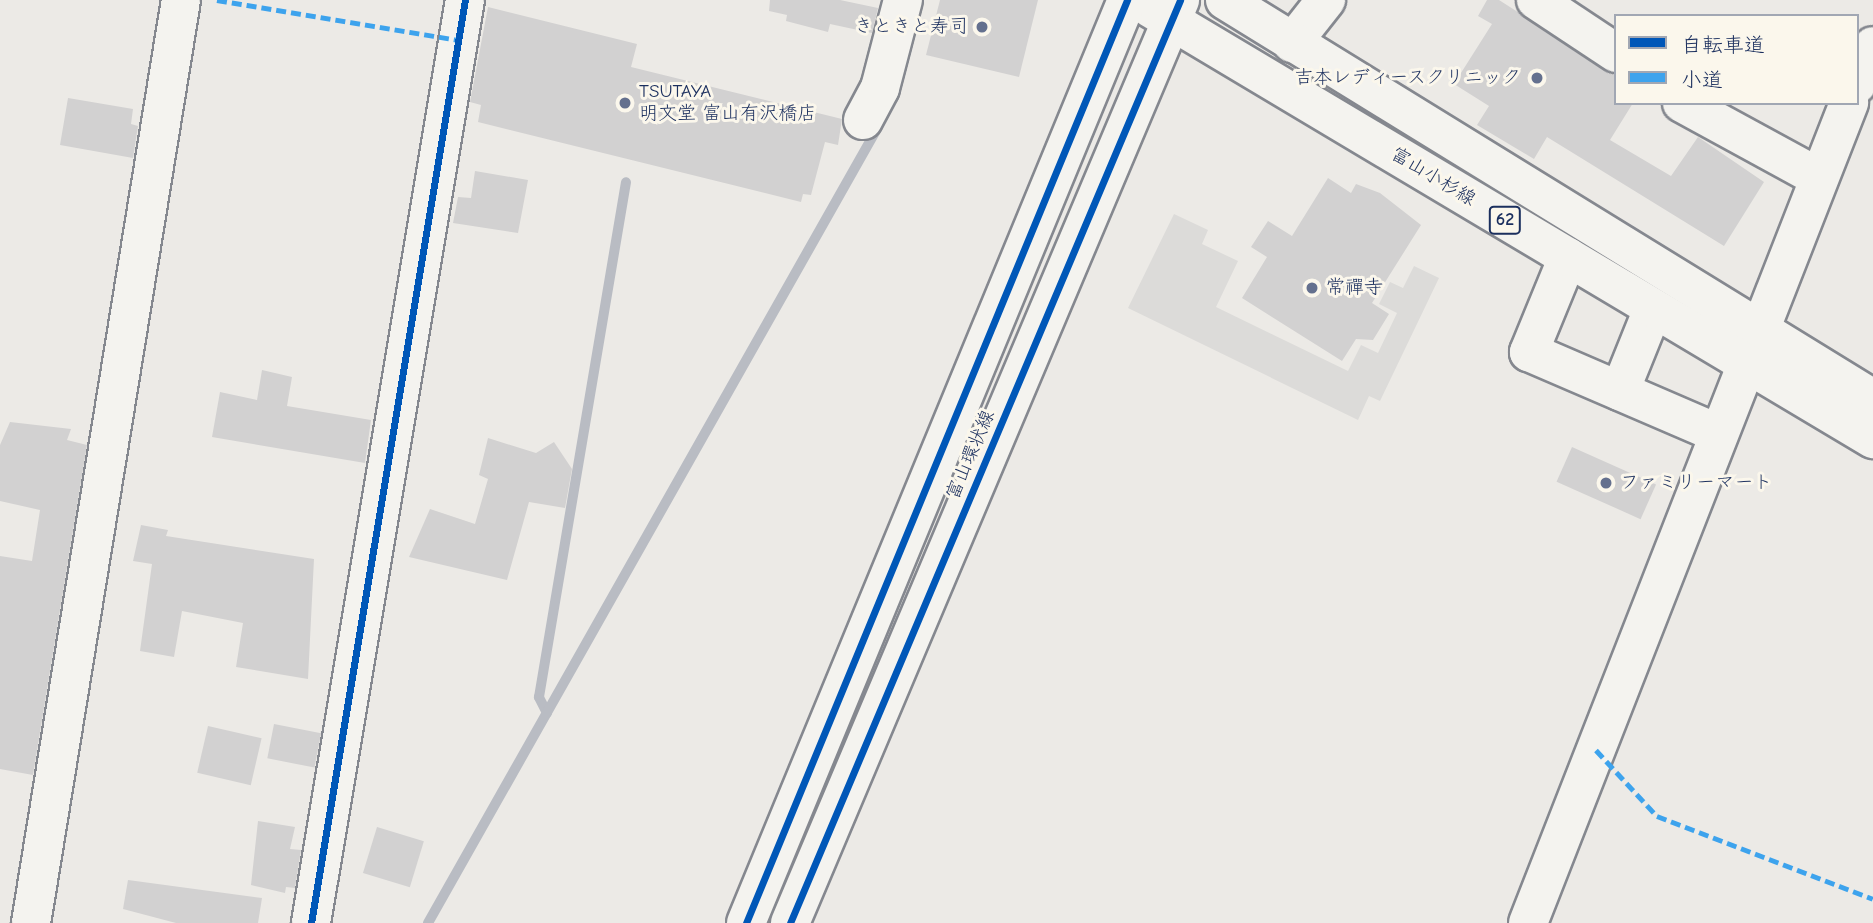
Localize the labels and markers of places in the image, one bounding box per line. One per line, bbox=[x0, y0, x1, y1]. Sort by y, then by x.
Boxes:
place label: きときと寿司 bbox=[854, 16, 968, 38]
marker: きときと寿司 bbox=[974, 19, 990, 35]
place label: 吉本レディースクリニック bbox=[1293, 67, 1521, 89]
marker: 吉本レディースクリニック bbox=[1527, 68, 1547, 88]
place label: TSUTAYA 明文堂 富山有沢橋店 bbox=[639, 81, 816, 125]
marker: TSUTAYA 明文堂 富山有沢橋店 bbox=[617, 95, 633, 111]
place label: 常禪寺 bbox=[1326, 277, 1383, 299]
marker: 常禪寺 bbox=[1304, 280, 1320, 296]
place label: ファミリーマート bbox=[1620, 472, 1772, 494]
marker: ファミリーマート bbox=[1598, 475, 1614, 491]

